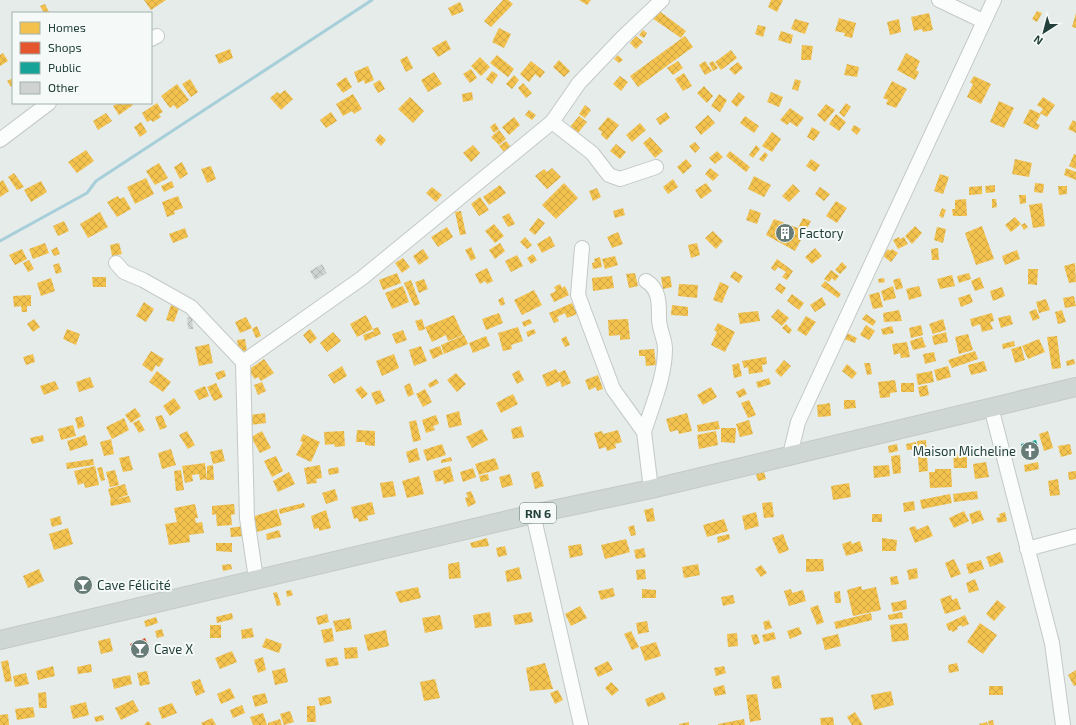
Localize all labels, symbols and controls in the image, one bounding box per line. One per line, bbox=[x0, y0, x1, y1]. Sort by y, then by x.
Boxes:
legend bbox=[12, 12, 152, 104]
north arrow bbox=[1024, 12, 1064, 52]
text: Homes bbox=[48, 20, 86, 34]
text: N bbox=[1031, 33, 1045, 48]
text: Shops bbox=[48, 40, 82, 54]
text: Public bbox=[48, 60, 81, 74]
text: Other bbox=[48, 80, 79, 94]
building icon: Factory bbox=[774, 222, 796, 244]
place label: Factory bbox=[799, 225, 844, 241]
church icon: Maison Micheline bbox=[1019, 440, 1041, 462]
place label: Maison Micheline bbox=[913, 443, 1016, 459]
road number: RN 6 bbox=[520, 503, 556, 523]
bar icon: Cave Félicité bbox=[72, 574, 94, 596]
place label: Cave Félicité bbox=[97, 577, 171, 593]
bar icon: Cave X bbox=[129, 638, 151, 660]
place label: Cave X bbox=[154, 641, 193, 657]

